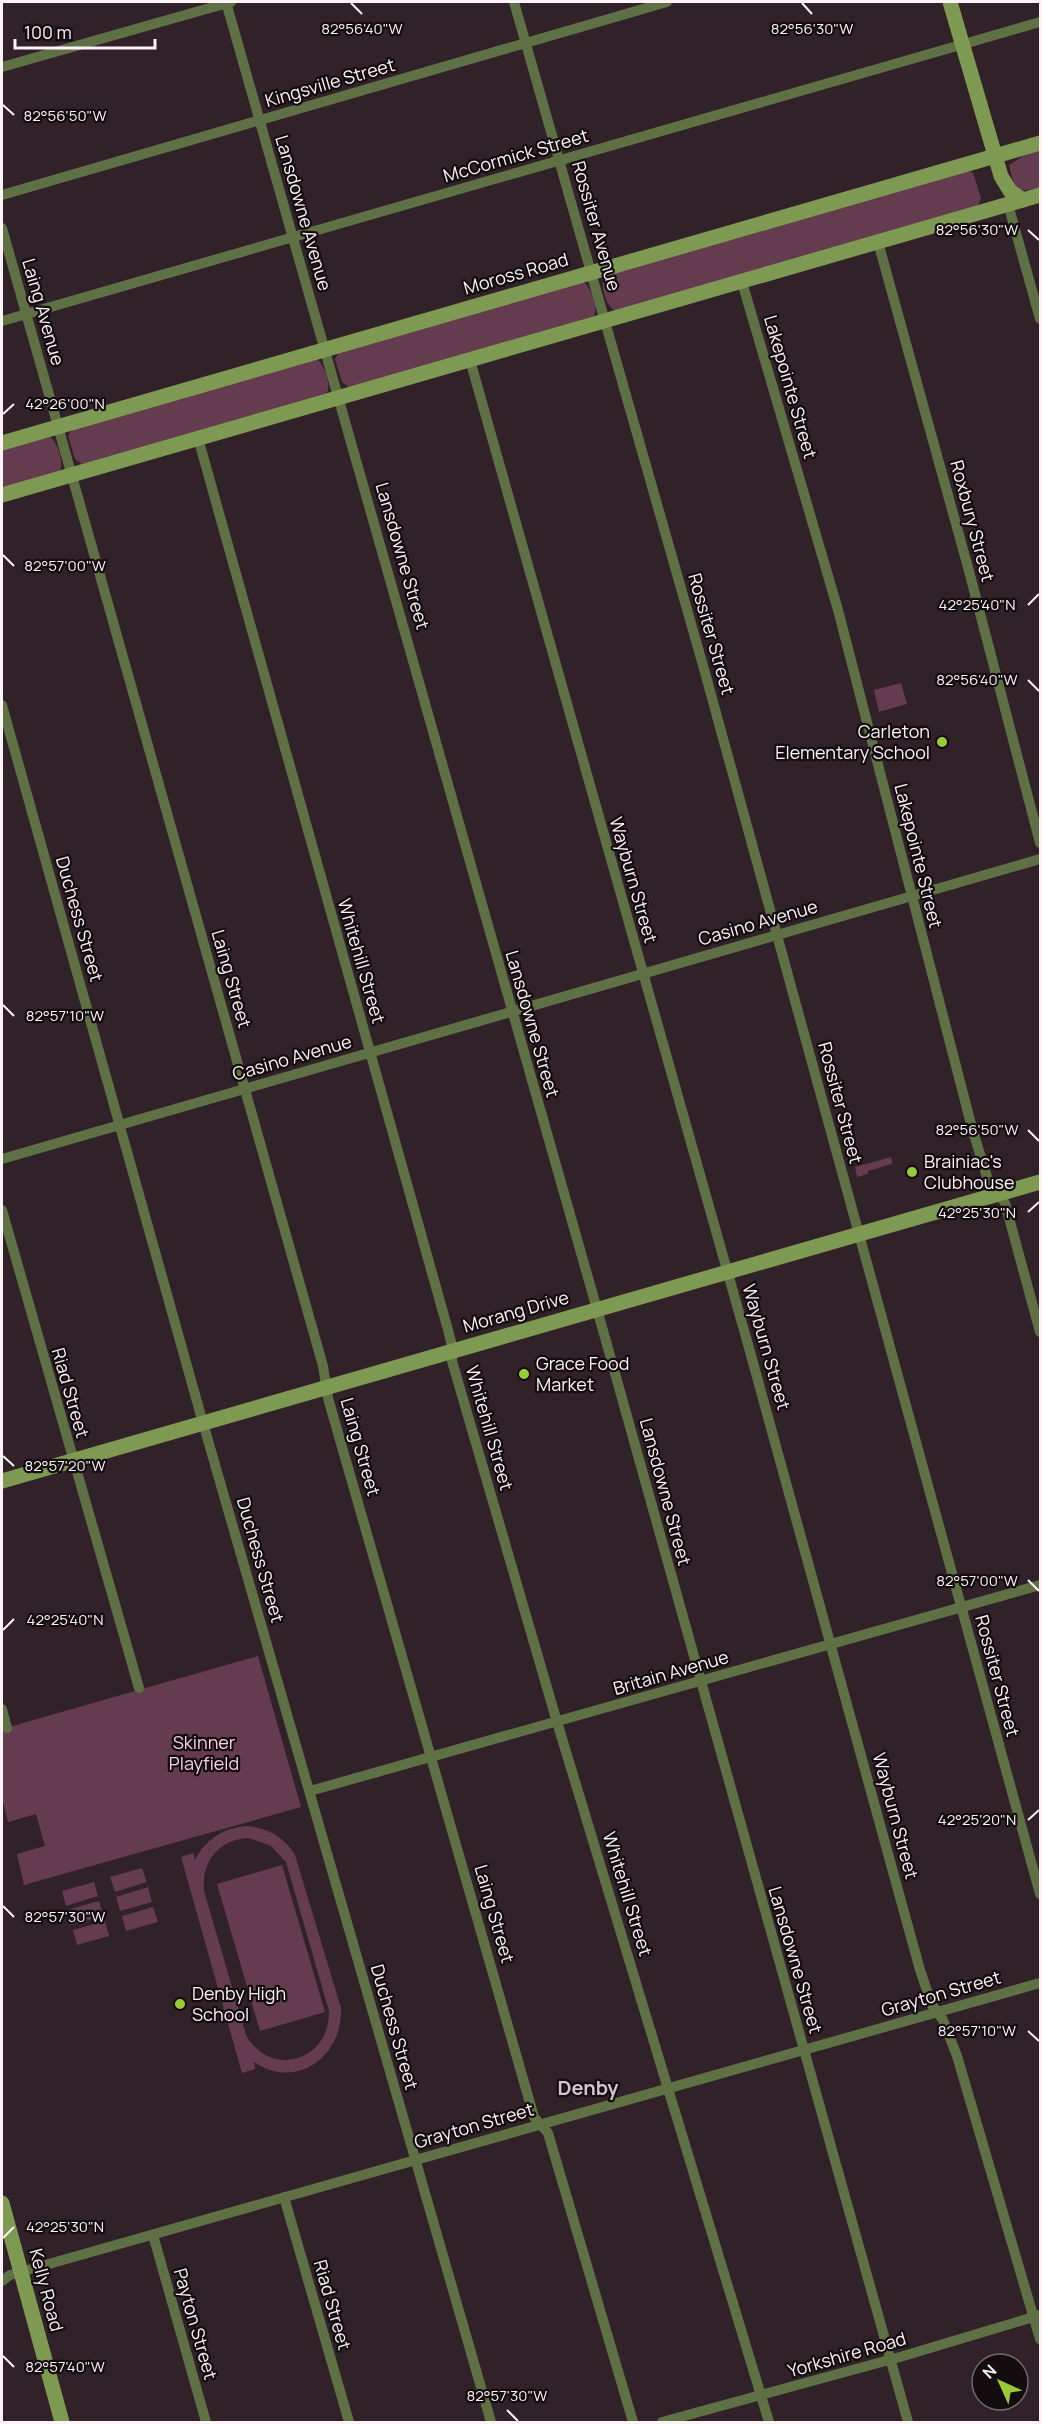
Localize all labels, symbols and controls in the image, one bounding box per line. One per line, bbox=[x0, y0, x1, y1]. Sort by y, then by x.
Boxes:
scale bar bbox=[15, 12, 154, 50]
text: 82°56'40"W bbox=[321, 18, 403, 39]
text: 82°56'30"W bbox=[771, 18, 853, 39]
text: 100 m bbox=[24, 20, 72, 44]
street label: Kingsville Street bbox=[262, 52, 397, 112]
text: 82°56'50"W bbox=[24, 105, 106, 126]
street label: McCormick Street bbox=[440, 123, 591, 187]
street label: Lansdowne Avenue bbox=[270, 132, 338, 293]
street label: Rossiter Avenue bbox=[567, 158, 627, 293]
text: 82°56'30"W bbox=[936, 219, 1018, 240]
street label: Moross Road bbox=[461, 247, 571, 299]
street label: Laing Avenue bbox=[17, 256, 71, 368]
street label: Lakepointe Street bbox=[759, 312, 823, 461]
text: 42°26'00"N bbox=[25, 393, 105, 414]
street label: Roxbury Street bbox=[945, 457, 1001, 584]
street label: Lansdowne Street bbox=[371, 479, 435, 632]
text: 82°57'00"W bbox=[24, 555, 106, 576]
street label: Rossiter Street bbox=[683, 570, 741, 697]
text: 42°25'40"N bbox=[939, 594, 1015, 615]
text: 82°56'40"W bbox=[936, 669, 1018, 690]
place label: Carleton Elementary School bbox=[775, 719, 930, 764]
marker: Carleton Elementary School bbox=[935, 735, 949, 749]
street label: Lakepointe Street bbox=[889, 781, 949, 931]
street label: Wayburn Street bbox=[605, 814, 663, 946]
street label: Duchess Street bbox=[51, 853, 109, 984]
street label: Casino Avenue bbox=[695, 894, 820, 951]
street label: Whitehill Street bbox=[333, 895, 391, 1026]
street label: Laing Street bbox=[206, 927, 257, 1031]
street label: Lansdowne Street bbox=[501, 947, 565, 1100]
text: 82°57'10"W bbox=[26, 1005, 104, 1026]
street label: Casino Avenue bbox=[229, 1029, 354, 1086]
street label: Rossiter Street bbox=[813, 1039, 869, 1166]
text: 82°56'50"W bbox=[936, 1119, 1018, 1140]
place label: Brainiac's Clubhouse bbox=[924, 1149, 1014, 1194]
marker: Brainiac's Clubhouse bbox=[905, 1165, 919, 1179]
text: 42°25'30"N bbox=[938, 1202, 1016, 1223]
street label: Wayburn Street bbox=[738, 1281, 796, 1413]
street label: Morang Drive bbox=[460, 1284, 571, 1338]
street label: Riad Street bbox=[47, 1345, 95, 1441]
place label: Grace Food Market bbox=[536, 1351, 629, 1396]
street label: Whitehill Street bbox=[461, 1362, 519, 1493]
marker: Grace Food Market bbox=[517, 1367, 531, 1381]
street label: Laing Street bbox=[335, 1395, 386, 1499]
street label: Lansdowne Street bbox=[635, 1415, 697, 1568]
text: 82°57'20"W bbox=[24, 1455, 106, 1476]
street label: Duchess Street bbox=[232, 1494, 290, 1625]
text: 82°57'00"W bbox=[936, 1570, 1018, 1591]
text: 42°25'40"N bbox=[27, 1609, 103, 1630]
street label: Rossiter Street bbox=[970, 1612, 1026, 1739]
street label: Britain Avenue bbox=[610, 1644, 731, 1700]
park label: Skinner Playfield bbox=[169, 1730, 239, 1775]
street label: Wayburn Street bbox=[868, 1750, 924, 1882]
text: 42°25'20"N bbox=[938, 1809, 1016, 1830]
street label: Whitehill Street bbox=[598, 1829, 658, 1959]
street label: Laing Street bbox=[469, 1862, 520, 1966]
street label: Lansdowne Street bbox=[764, 1883, 828, 2036]
text: 82°57'30"W bbox=[25, 1906, 105, 1927]
street label: Duchess Street bbox=[366, 1961, 424, 2092]
street label: Grayton Street bbox=[878, 1965, 1003, 2022]
place label: Denby High School bbox=[192, 1981, 286, 2026]
marker: Denby High School bbox=[173, 1997, 187, 2011]
text: 82°57'10"W bbox=[938, 2020, 1016, 2041]
district label: Denby bbox=[557, 2074, 619, 2101]
street label: Grayton Street bbox=[411, 2097, 536, 2154]
text: 42°25'30"N bbox=[26, 2216, 104, 2237]
street label: Kelly Road bbox=[24, 2246, 70, 2334]
street label: Riad Street bbox=[309, 2257, 357, 2353]
street label: Payton Street bbox=[169, 2265, 223, 2382]
street label: Yorkshire Road bbox=[785, 2326, 909, 2382]
north arrow bbox=[970, 2352, 1030, 2412]
text: 82°57'40"W bbox=[25, 2356, 105, 2377]
text: N bbox=[978, 2360, 1001, 2383]
text: 82°57'30"W bbox=[467, 2385, 547, 2406]

